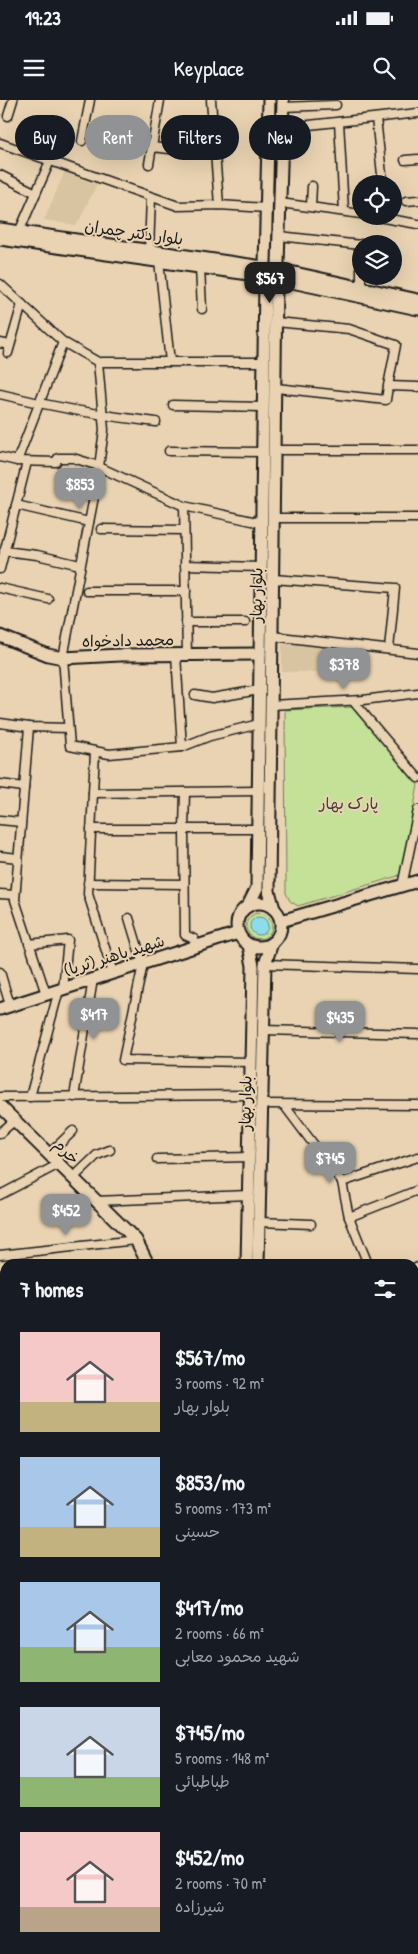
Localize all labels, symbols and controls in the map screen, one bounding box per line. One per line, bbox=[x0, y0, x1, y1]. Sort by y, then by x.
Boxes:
text: 19:23 bbox=[25, 5, 61, 31]
text: Keyplace bbox=[174, 53, 244, 83]
icon: menu bbox=[20, 54, 48, 82]
icon: search bbox=[370, 54, 398, 82]
chip: Buy bbox=[15, 115, 75, 160]
chip: Rent bbox=[85, 115, 151, 160]
chip: Filters bbox=[161, 115, 239, 160]
chip: New bbox=[249, 115, 311, 160]
map controls bbox=[352, 175, 402, 285]
button: locate bbox=[352, 175, 402, 225]
street label: بلوار دکتر چمران bbox=[83, 214, 185, 250]
button: layers bbox=[352, 235, 402, 285]
pin: $567 bbox=[240, 262, 300, 304]
text: $567 bbox=[255, 267, 285, 289]
pin: $853 bbox=[50, 468, 110, 510]
text: $853 bbox=[66, 473, 94, 495]
street label: بلوار بهار bbox=[244, 567, 267, 625]
street label: محمد دادخواه bbox=[82, 628, 174, 652]
pin: $378 bbox=[314, 648, 374, 690]
text: $378 bbox=[329, 653, 359, 675]
park label: پارک بهار bbox=[317, 792, 379, 814]
street label: شهید باهنر (ثریا) bbox=[61, 929, 167, 981]
pin: $417 bbox=[64, 998, 124, 1040]
pin: $435 bbox=[310, 1000, 370, 1043]
text: $417 bbox=[80, 1003, 108, 1025]
text: $435 bbox=[326, 1006, 354, 1028]
street label: بلوار بهار bbox=[233, 1075, 256, 1133]
street label: خرم bbox=[48, 1133, 85, 1170]
pin: $745 bbox=[300, 1142, 360, 1184]
text: $745 bbox=[316, 1147, 344, 1169]
pin: $452 bbox=[36, 1194, 96, 1236]
text: $452 bbox=[52, 1199, 80, 1221]
text: 7 homes bbox=[20, 1275, 83, 1304]
icon: filters bbox=[371, 1275, 399, 1303]
text: $567/mo bbox=[175, 1343, 245, 1372]
icon: home bbox=[60, 1352, 120, 1412]
text: 3 rooms · 92 m² bbox=[175, 1372, 264, 1394]
text: بلوار بهار bbox=[175, 1395, 230, 1417]
text: $853/mo bbox=[175, 1468, 245, 1497]
icon: home bbox=[60, 1477, 120, 1537]
text: 5 rooms · 173 m² bbox=[175, 1497, 271, 1519]
text: حسینی bbox=[175, 1520, 220, 1542]
text: $417/mo bbox=[175, 1593, 243, 1622]
icon: home bbox=[60, 1602, 120, 1662]
text: 2 rooms · 66 m² bbox=[175, 1622, 264, 1644]
text: شهید محمود معابی bbox=[175, 1645, 300, 1667]
text: $745/mo bbox=[175, 1718, 244, 1747]
icon: home bbox=[60, 1727, 120, 1787]
text: 5 rooms · 148 m² bbox=[175, 1747, 269, 1769]
text: طباطبائی bbox=[175, 1770, 230, 1792]
text: $452/mo bbox=[175, 1843, 244, 1872]
icon: home bbox=[60, 1852, 120, 1912]
text: 2 rooms · 70 m² bbox=[175, 1872, 266, 1894]
text: شیرزاده bbox=[175, 1895, 225, 1917]

